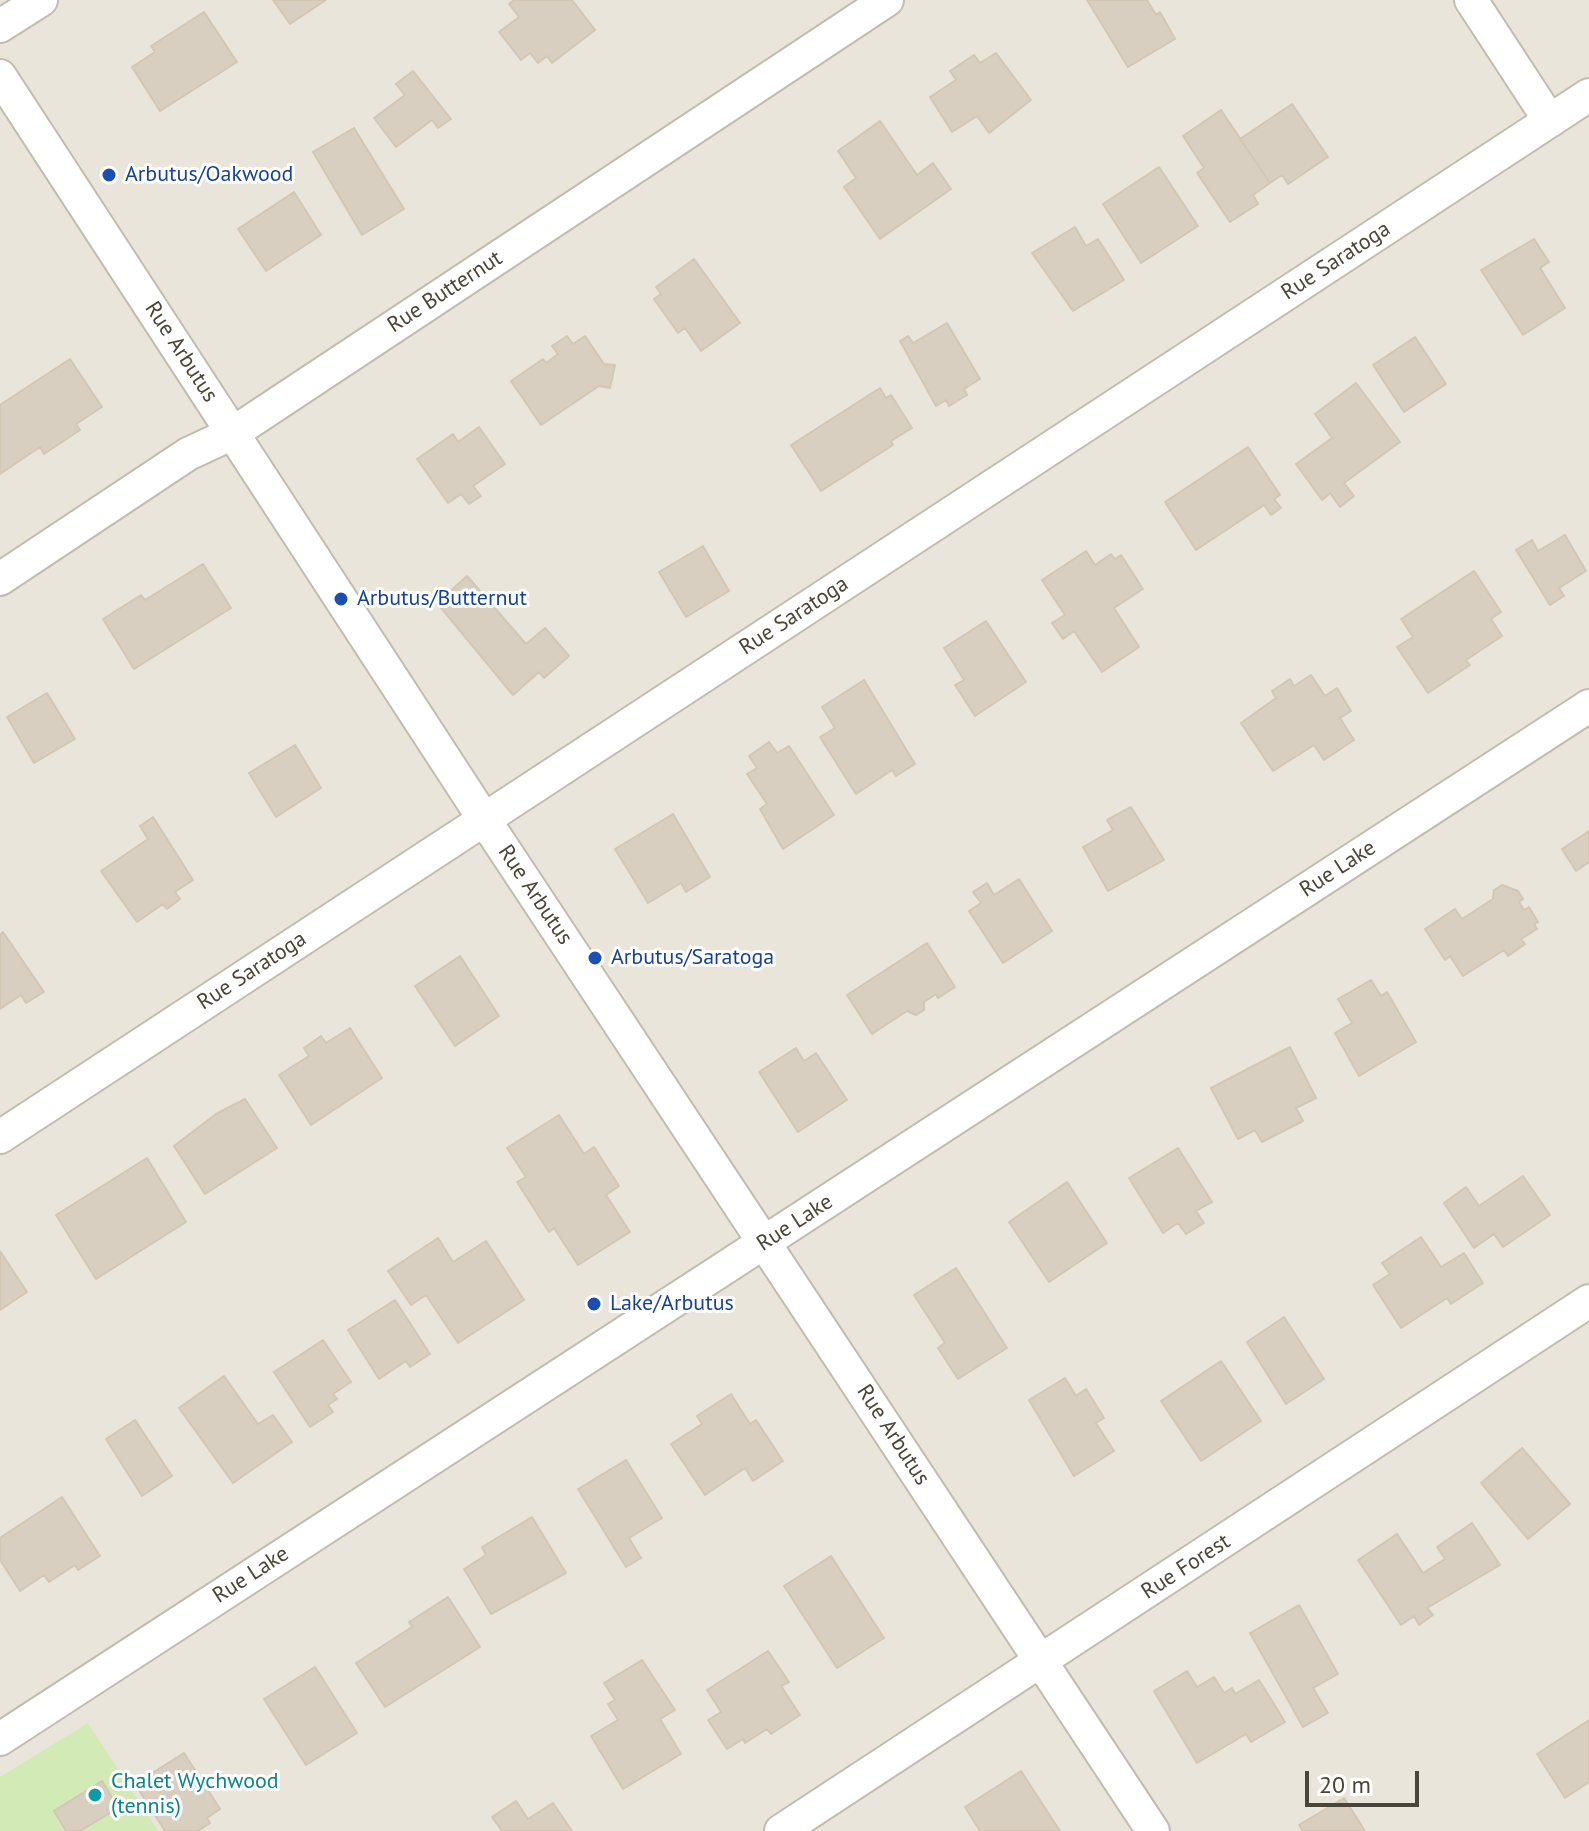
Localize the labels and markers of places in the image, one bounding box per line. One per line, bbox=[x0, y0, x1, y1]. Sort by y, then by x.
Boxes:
place label: Arbutus/Oakwood bbox=[125, 162, 293, 188]
marker: Arbutus/Oakwood bbox=[100, 166, 118, 184]
place label: Arbutus/Butternut bbox=[357, 586, 527, 612]
marker: Arbutus/Butternut bbox=[332, 590, 350, 608]
place label: Arbutus/Saratoga bbox=[611, 945, 774, 971]
marker: Arbutus/Saratoga bbox=[586, 949, 604, 967]
place label: Lake/Arbutus bbox=[610, 1291, 734, 1317]
marker: Lake/Arbutus bbox=[585, 1295, 603, 1313]
place label: Chalet Wychwood (tennis) bbox=[111, 1769, 279, 1820]
marker: Chalet Wychwood (tennis) bbox=[86, 1786, 104, 1804]

